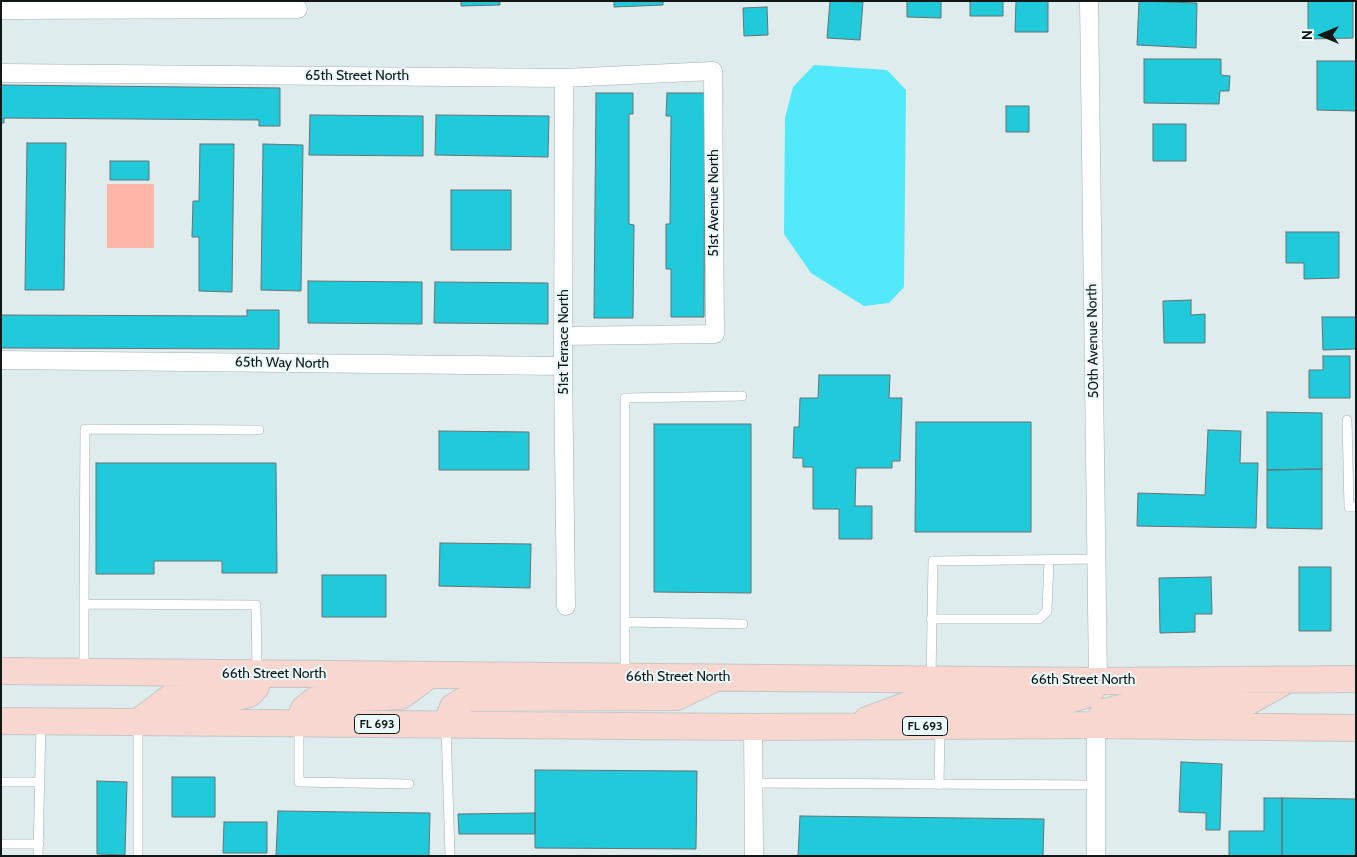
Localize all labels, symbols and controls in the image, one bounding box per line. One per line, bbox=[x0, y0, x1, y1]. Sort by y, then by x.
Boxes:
north arrow bbox=[1297, 10, 1347, 60]
text: N bbox=[1298, 30, 1316, 40]
street label: 65th Street North bbox=[305, 68, 409, 84]
street label: 51st Avenue North bbox=[706, 149, 722, 257]
street label: 50th Avenue North bbox=[1084, 284, 1102, 398]
street label: 51st Terrace North bbox=[556, 289, 572, 395]
street label: 65th Way North bbox=[235, 354, 329, 372]
street label: 66th Street North bbox=[222, 666, 326, 682]
street label: 66th Street North bbox=[626, 669, 730, 685]
street label: 66th Street North bbox=[1031, 672, 1135, 688]
road number: FL 693 bbox=[354, 714, 400, 734]
road number: FL 693 bbox=[902, 716, 948, 736]

